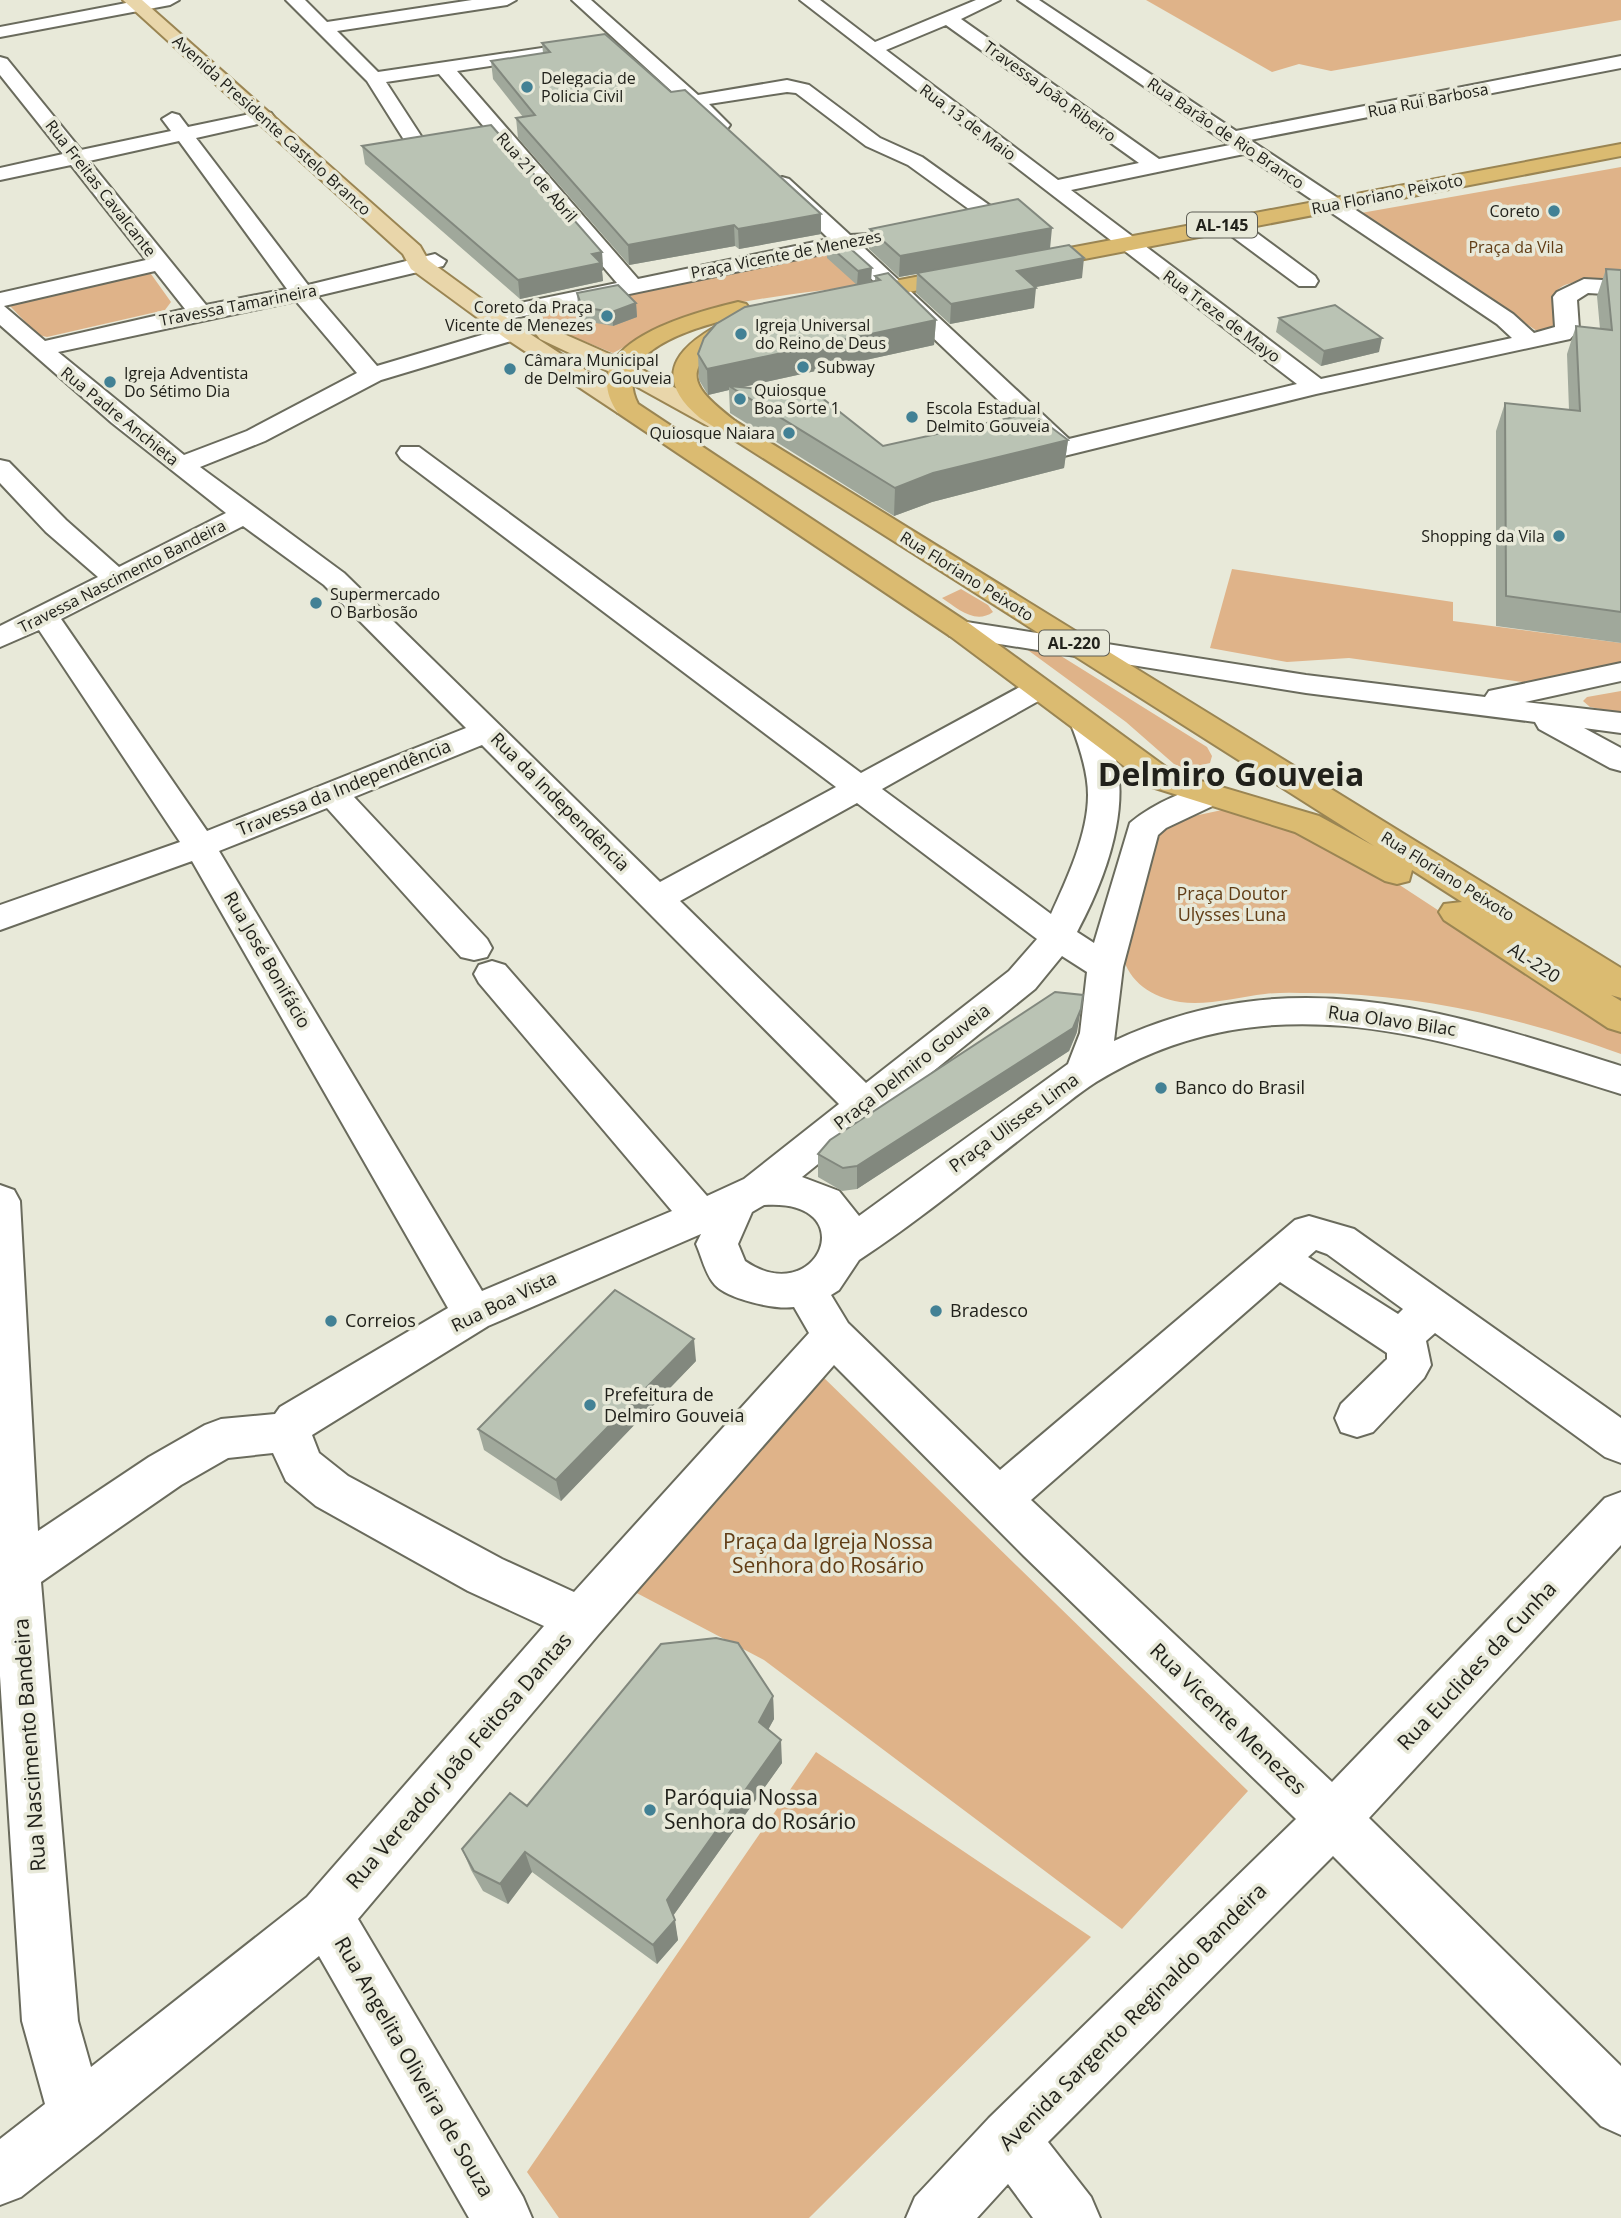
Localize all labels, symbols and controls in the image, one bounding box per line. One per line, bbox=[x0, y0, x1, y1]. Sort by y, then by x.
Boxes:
street label: Avenida Presidente Castelo Branco bbox=[168, 30, 376, 220]
street label: Travessa João Ribeiro bbox=[979, 35, 1121, 147]
place label: Delegacia de Policia Civil bbox=[541, 67, 636, 107]
street label: Rua Barão de Rio Branco bbox=[1143, 72, 1309, 194]
street label: Rua Rui Barbosa bbox=[1366, 78, 1490, 122]
marker: Delegacia de Policia Civil bbox=[519, 79, 535, 95]
street label: Rua 13 de Maio bbox=[915, 79, 1021, 165]
street label: Rua Freitas Cavalcante bbox=[41, 115, 161, 261]
street label: Rua 21 de Abril bbox=[492, 127, 582, 227]
street label: Rua Floriano Peixoto bbox=[1309, 169, 1465, 219]
place label: Coreto bbox=[1489, 200, 1540, 222]
marker: Coreto bbox=[1546, 203, 1562, 219]
road number: AL-145 bbox=[1187, 213, 1257, 238]
street label: Praça Vicente de Menezes bbox=[689, 225, 883, 283]
park label: Praça da Vila bbox=[1468, 236, 1564, 258]
street label: Rua Treze de Mayo bbox=[1159, 265, 1285, 367]
street label: Travessa Tamarineira bbox=[157, 279, 319, 331]
place label: Coreto da Praça Vicente de Menezes bbox=[445, 296, 593, 336]
marker: Coreto da Praça Vicente de Menezes bbox=[599, 308, 615, 324]
place label: Igreja Universal do Reino de Deus bbox=[755, 314, 886, 354]
marker: Igreja Universal do Reino de Deus bbox=[733, 326, 749, 342]
place label: Câmara Municipal de Delmiro Gouveia bbox=[524, 349, 672, 389]
place label: Subway bbox=[817, 356, 876, 378]
marker: Subway bbox=[795, 359, 811, 375]
marker: Câmara Municipal de Delmiro Gouveia bbox=[502, 361, 518, 377]
street label: Rua Padre Anchieta bbox=[56, 362, 184, 470]
place label: Igreja Adventista Do Sétimo Dia bbox=[124, 362, 248, 402]
marker: Igreja Adventista Do Sétimo Dia bbox=[102, 374, 118, 390]
place label: Quiosque Boa Sorte 1 bbox=[754, 379, 840, 419]
marker: Quiosque Boa Sorte 1 bbox=[732, 391, 748, 407]
place label: Escola Estadual Delmito Gouveia bbox=[926, 397, 1050, 437]
marker: Escola Estadual Delmito Gouveia bbox=[904, 409, 920, 425]
place label: Quiosque Naiara bbox=[649, 422, 775, 444]
marker: Quiosque Naiara bbox=[781, 425, 797, 441]
street label: Travessa Nascimento Bandeira bbox=[14, 514, 230, 638]
place label: Shopping da Vila bbox=[1421, 525, 1545, 547]
street label: Rua Floriano Peixoto bbox=[896, 526, 1038, 626]
marker: Shopping da Vila bbox=[1551, 528, 1567, 544]
place label: Supermercado O Barbosão bbox=[330, 583, 440, 623]
marker: Supermercado O Barbosão bbox=[308, 595, 324, 611]
road number: AL-220 bbox=[1039, 630, 1109, 656]
street label: Rua da Independência bbox=[486, 727, 635, 876]
street label: Travessa da Independência bbox=[233, 733, 454, 841]
district label: Delmiro Gouveia bbox=[1098, 752, 1364, 795]
street label: Rua Floriano Peixoto bbox=[1377, 826, 1519, 926]
park label: Praça Doutor Ulysses Luna bbox=[1176, 881, 1288, 926]
street label: Rua José Bonifácio bbox=[219, 887, 317, 1032]
street label: AL-220 bbox=[1504, 936, 1565, 988]
street label: Praça Delmiro Gouveia bbox=[828, 998, 994, 1135]
street label: Rua Olavo Bilac bbox=[1326, 999, 1458, 1041]
street label: Praça Ulisses Lima bbox=[944, 1067, 1083, 1177]
place label: Banco do Brasil bbox=[1175, 1075, 1305, 1099]
marker: Banco do Brasil bbox=[1153, 1080, 1169, 1096]
street label: Rua Boa Vista bbox=[447, 1265, 560, 1337]
place label: Bradesco bbox=[950, 1298, 1028, 1322]
marker: Bradesco bbox=[928, 1303, 944, 1319]
place label: Correios bbox=[345, 1308, 416, 1332]
marker: Correios bbox=[323, 1313, 339, 1329]
place label: Prefeitura de Delmiro Gouveia bbox=[604, 1382, 744, 1427]
marker: Prefeitura de Delmiro Gouveia bbox=[582, 1397, 598, 1413]
park label: Praça da Igreja Nossa Senhora do Rosário bbox=[723, 1527, 933, 1579]
street label: Rua Euclides da Cunha bbox=[1390, 1575, 1562, 1756]
street label: Rua Nascimento Bandeira bbox=[6, 1617, 52, 1873]
street label: Rua Vereador João Feitosa Dantas bbox=[339, 1626, 577, 1894]
street label: Rua Vicente Menezes bbox=[1144, 1636, 1313, 1800]
place label: Paróquia Nossa Senhora do Rosário bbox=[664, 1783, 856, 1835]
marker: Paróquia Nossa Senhora do Rosário bbox=[642, 1802, 658, 1818]
street label: Avenida Sargento Reginaldo Bandeira bbox=[992, 1876, 1272, 2156]
street label: Rua Angelita Oliveira de Souza bbox=[329, 1931, 501, 2202]

